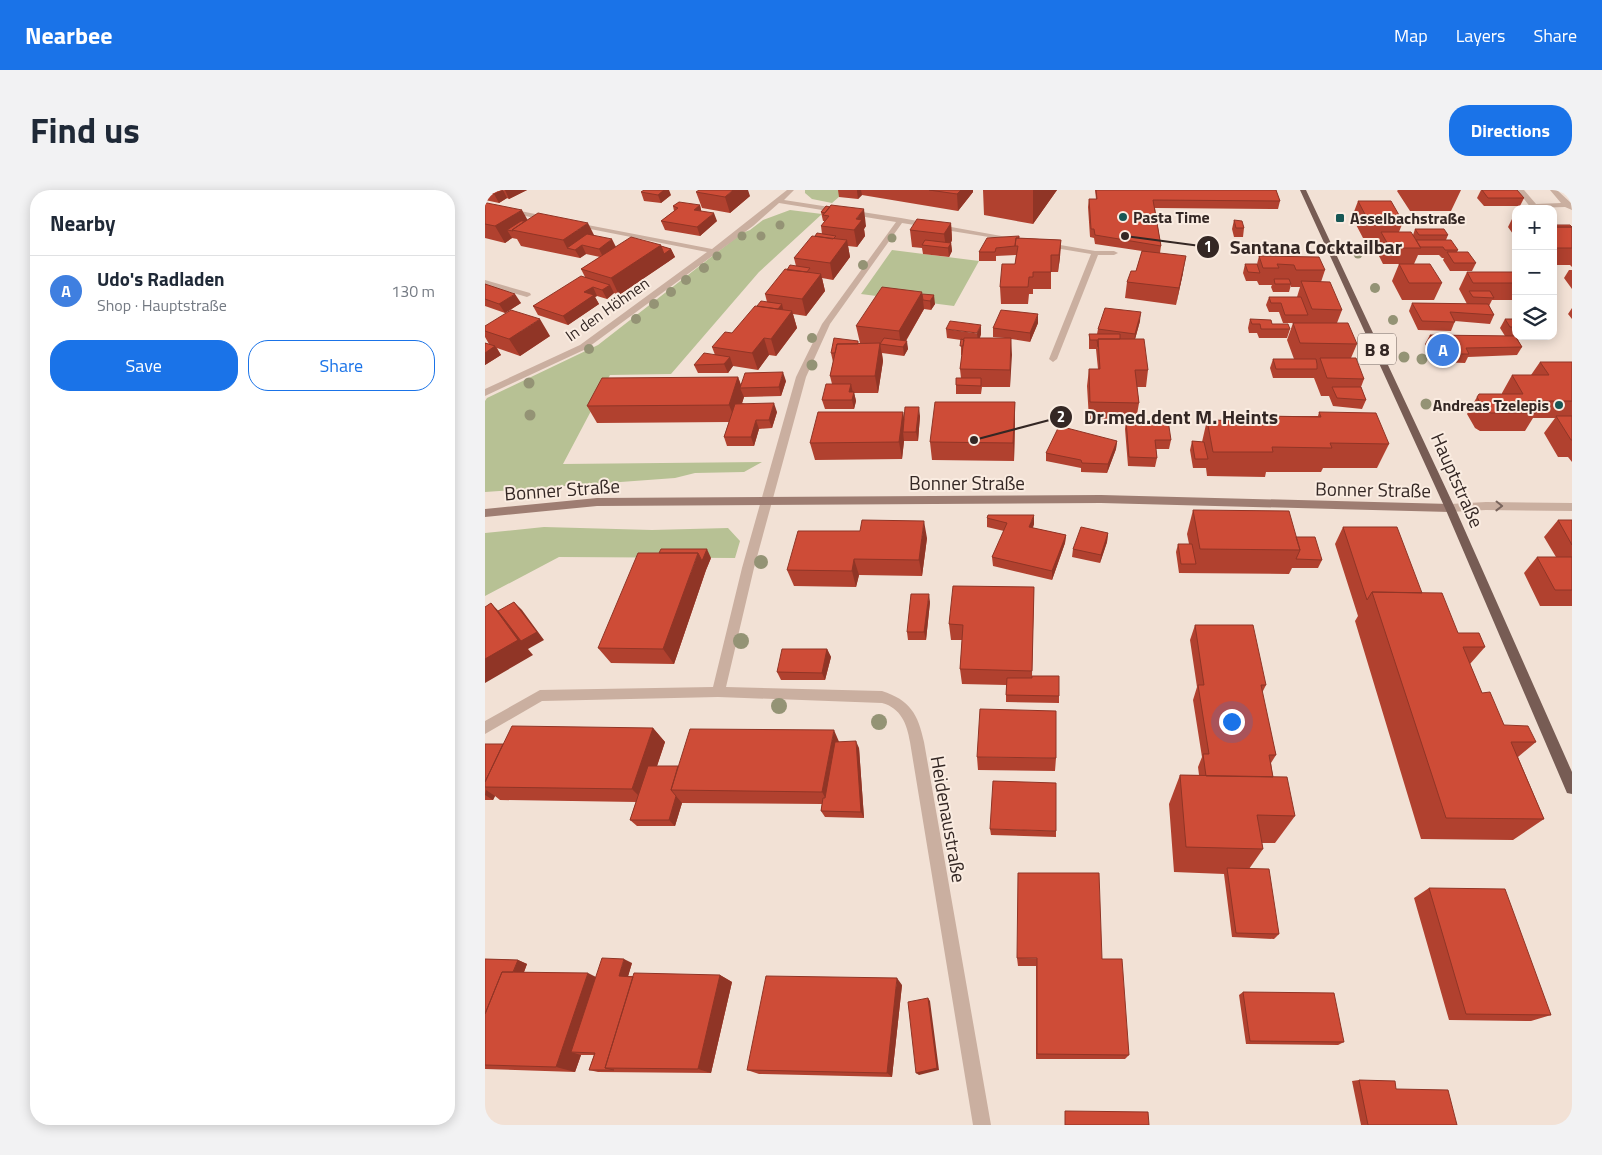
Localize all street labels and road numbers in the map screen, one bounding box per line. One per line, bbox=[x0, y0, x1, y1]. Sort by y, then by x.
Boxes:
street label: In den Höhnen bbox=[560, 271, 654, 347]
road number: B 8 bbox=[1358, 334, 1396, 364]
street label: Hauptstraße bbox=[1424, 428, 1492, 532]
street label: Bonner Straße bbox=[909, 468, 1025, 497]
street label: Bonner Straße bbox=[503, 470, 621, 508]
street label: Bonner Straße bbox=[1315, 473, 1431, 505]
street label: Heidenaustraße bbox=[924, 753, 974, 885]

